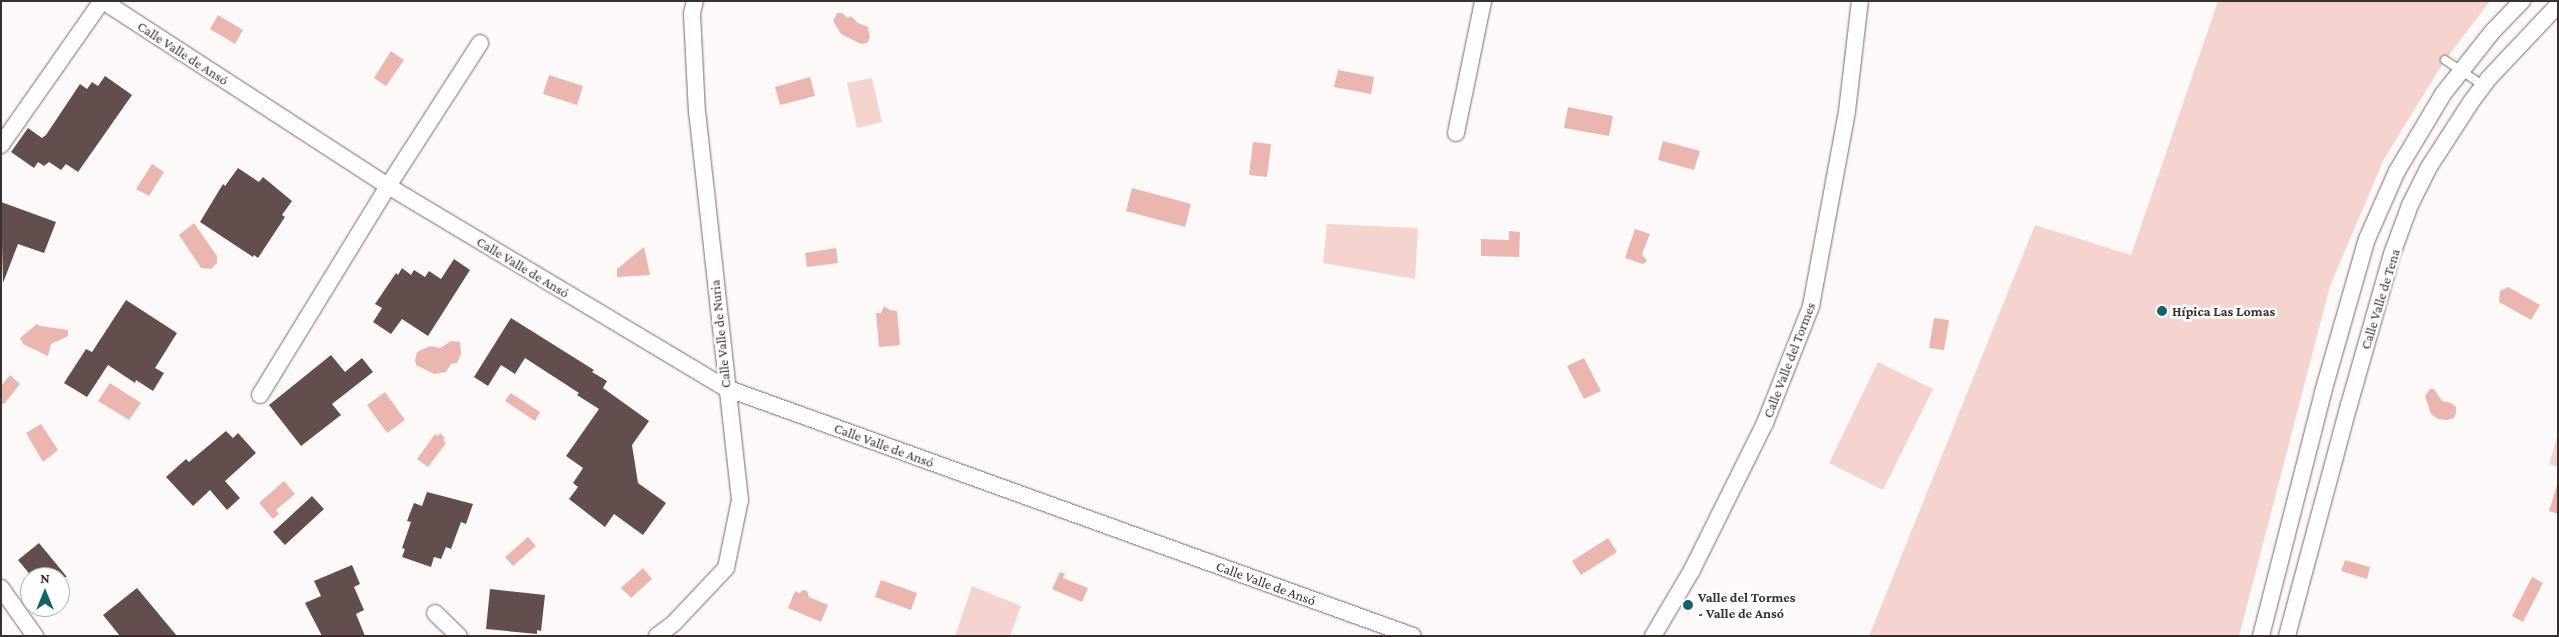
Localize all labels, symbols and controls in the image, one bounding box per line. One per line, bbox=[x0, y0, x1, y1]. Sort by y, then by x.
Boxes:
street label: Calle Valle de Ansó bbox=[134, 17, 232, 89]
street label: Calle Valle de Ansó bbox=[474, 233, 572, 301]
street label: Calle Valle de Tena bbox=[2357, 247, 2403, 351]
street label: Calle Valle de Nuria bbox=[706, 279, 734, 389]
street label: Calle Valle del Tormes bbox=[1759, 300, 1819, 420]
place label: Hípica Las Lomas bbox=[2172, 303, 2275, 319]
marker: Hípica Las Lomas bbox=[2156, 305, 2168, 317]
street label: Calle Valle de Ansó bbox=[832, 419, 936, 471]
street label: Calle Valle de Ansó bbox=[1214, 557, 1318, 609]
north arrow bbox=[20, 567, 70, 617]
text: N bbox=[40, 570, 50, 586]
place label: Valle del Tormes - Valle de Ansó bbox=[1698, 589, 1796, 622]
marker: Valle del Tormes - Valle de Ansó bbox=[1682, 599, 1694, 611]

